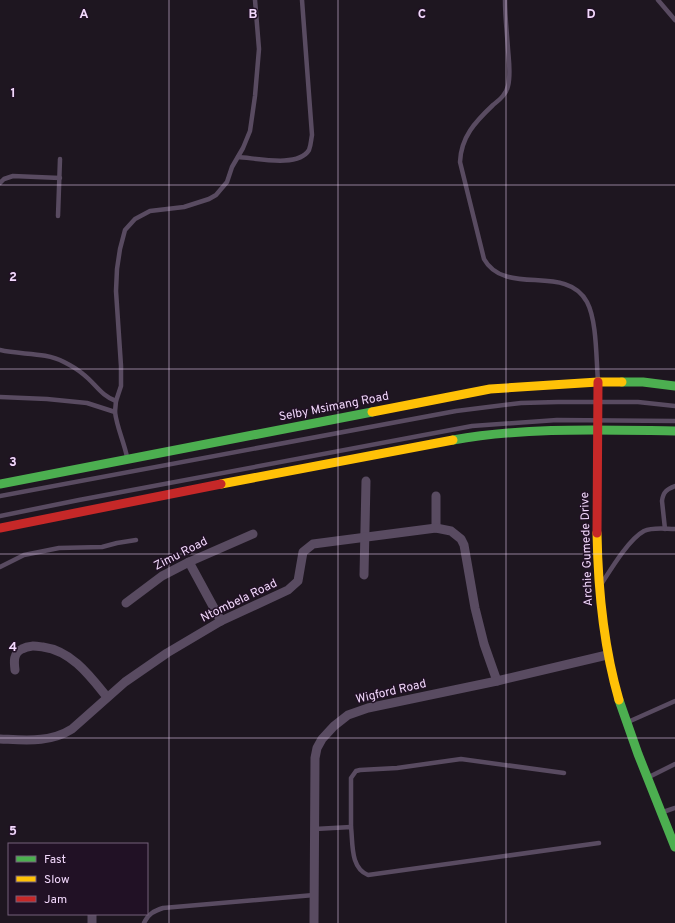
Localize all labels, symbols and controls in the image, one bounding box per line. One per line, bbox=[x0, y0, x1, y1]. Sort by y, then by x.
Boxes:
text: A bbox=[79, 7, 89, 23]
text: B bbox=[249, 7, 258, 23]
text: C bbox=[418, 7, 426, 23]
text: D bbox=[586, 7, 596, 23]
text: 1 bbox=[10, 86, 16, 102]
text: 2 bbox=[9, 270, 17, 286]
street label: Selby Msimang Road bbox=[278, 389, 390, 425]
text: 3 bbox=[9, 455, 17, 471]
street label: Archie Gumede Drive bbox=[577, 492, 597, 606]
street label: Zimu Road bbox=[151, 534, 211, 574]
street label: Ntombela Road bbox=[198, 576, 280, 626]
text: 4 bbox=[9, 640, 17, 656]
street label: Wigford Road bbox=[354, 676, 428, 708]
text: 5 bbox=[9, 824, 17, 840]
legend bbox=[8, 843, 148, 915]
text: Fast bbox=[44, 852, 66, 868]
text: Slow bbox=[44, 872, 70, 888]
text: Jam bbox=[44, 892, 67, 908]

